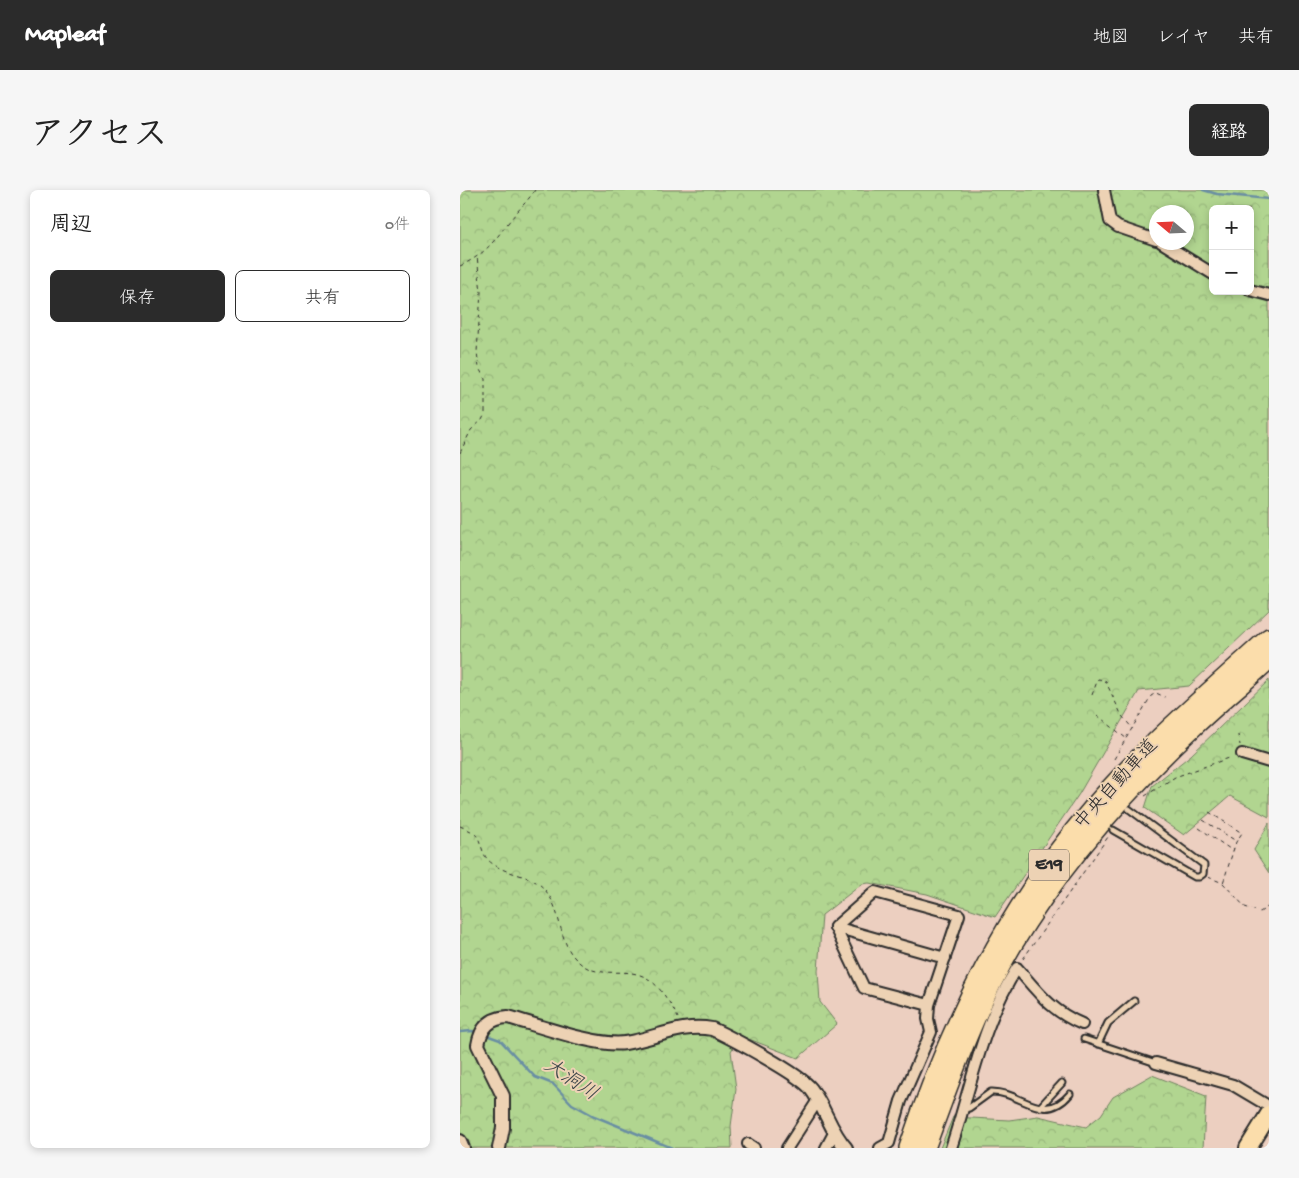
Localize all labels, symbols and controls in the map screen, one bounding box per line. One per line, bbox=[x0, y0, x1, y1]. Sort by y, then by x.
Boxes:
text: Mapleaf bbox=[25, 21, 105, 50]
text: 地図 bbox=[1093, 28, 1129, 49]
text: レイヤ bbox=[1157, 28, 1210, 49]
text: 共有 bbox=[1238, 28, 1274, 49]
button: 経路 bbox=[1189, 104, 1269, 156]
text: アクセス bbox=[30, 117, 168, 158]
north arrow bbox=[1149, 205, 1194, 250]
map controls bbox=[1209, 205, 1254, 295]
button: + bbox=[1209, 205, 1254, 250]
text: 周辺 bbox=[50, 214, 92, 239]
text: 0件 bbox=[385, 217, 410, 236]
button: − bbox=[1209, 250, 1254, 295]
button: 保存 bbox=[50, 270, 225, 322]
button: 共有 bbox=[235, 270, 410, 322]
street label: 中央自動車道 bbox=[1070, 734, 1164, 835]
road number: E19 bbox=[1029, 850, 1069, 880]
water label: 大洞川 bbox=[539, 1054, 602, 1107]

